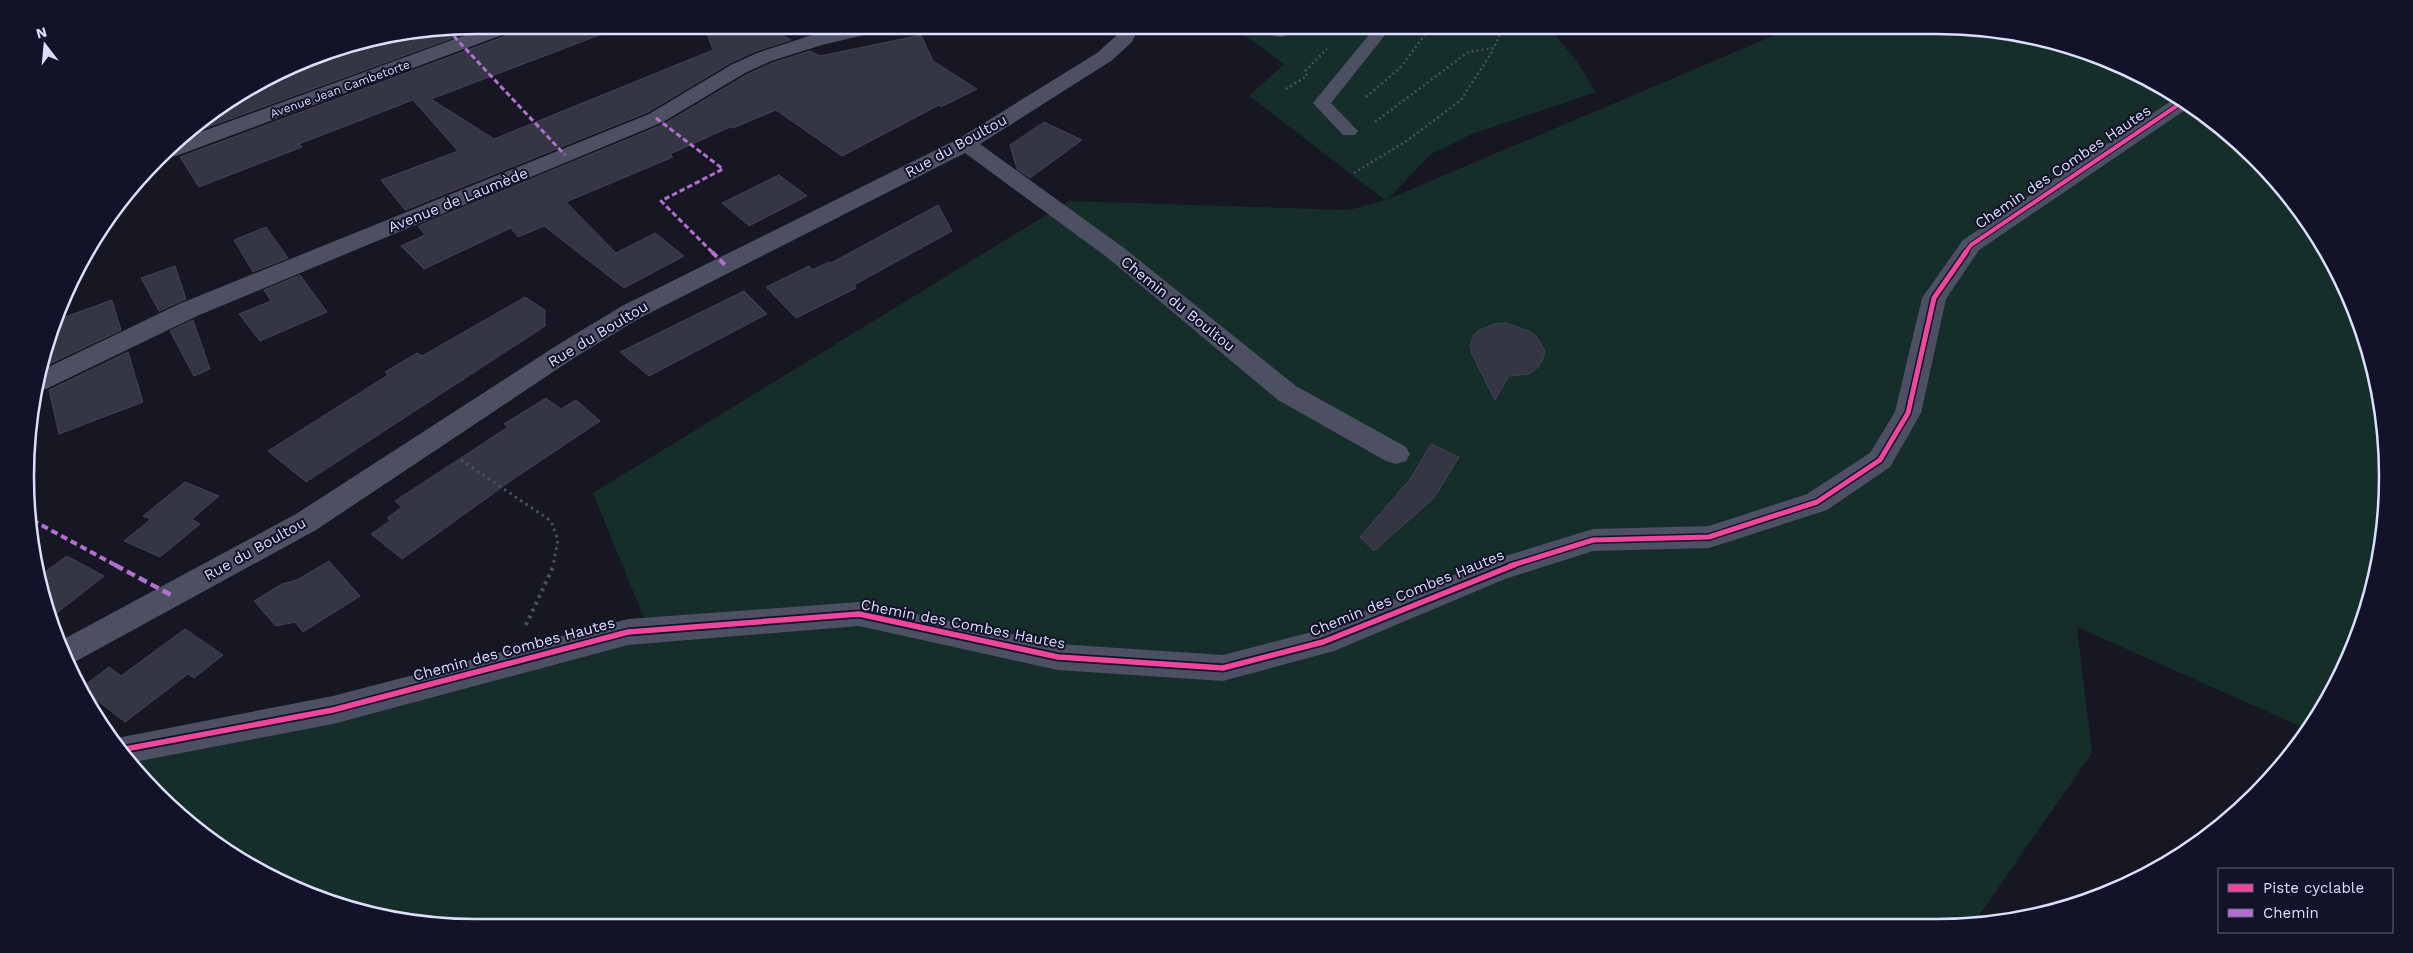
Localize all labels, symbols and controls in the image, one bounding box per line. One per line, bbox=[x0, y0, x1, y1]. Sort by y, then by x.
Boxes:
north arrow bbox=[20, 20, 70, 70]
text: N bbox=[34, 23, 49, 42]
street label: Avenue Jean Cambetorte bbox=[268, 57, 412, 121]
street label: Chemin des Combes Hautes bbox=[1972, 101, 2154, 233]
street label: Rue du Boultou bbox=[902, 111, 1010, 181]
street label: Avenue de Laumède bbox=[386, 164, 530, 236]
street label: Chemin du Boultou bbox=[1117, 252, 1239, 356]
street label: Rue du Boultou bbox=[545, 297, 651, 371]
street label: Rue du Boultou bbox=[201, 514, 309, 584]
street label: Chemin des Combes Hautes bbox=[1307, 546, 1507, 640]
street label: Chemin des Combes Hautes bbox=[859, 595, 1067, 653]
street label: Chemin des Combes Hautes bbox=[411, 613, 617, 685]
legend bbox=[2218, 868, 2393, 933]
text: Piste cyclable bbox=[2263, 879, 2364, 897]
text: Chemin bbox=[2263, 904, 2319, 922]

